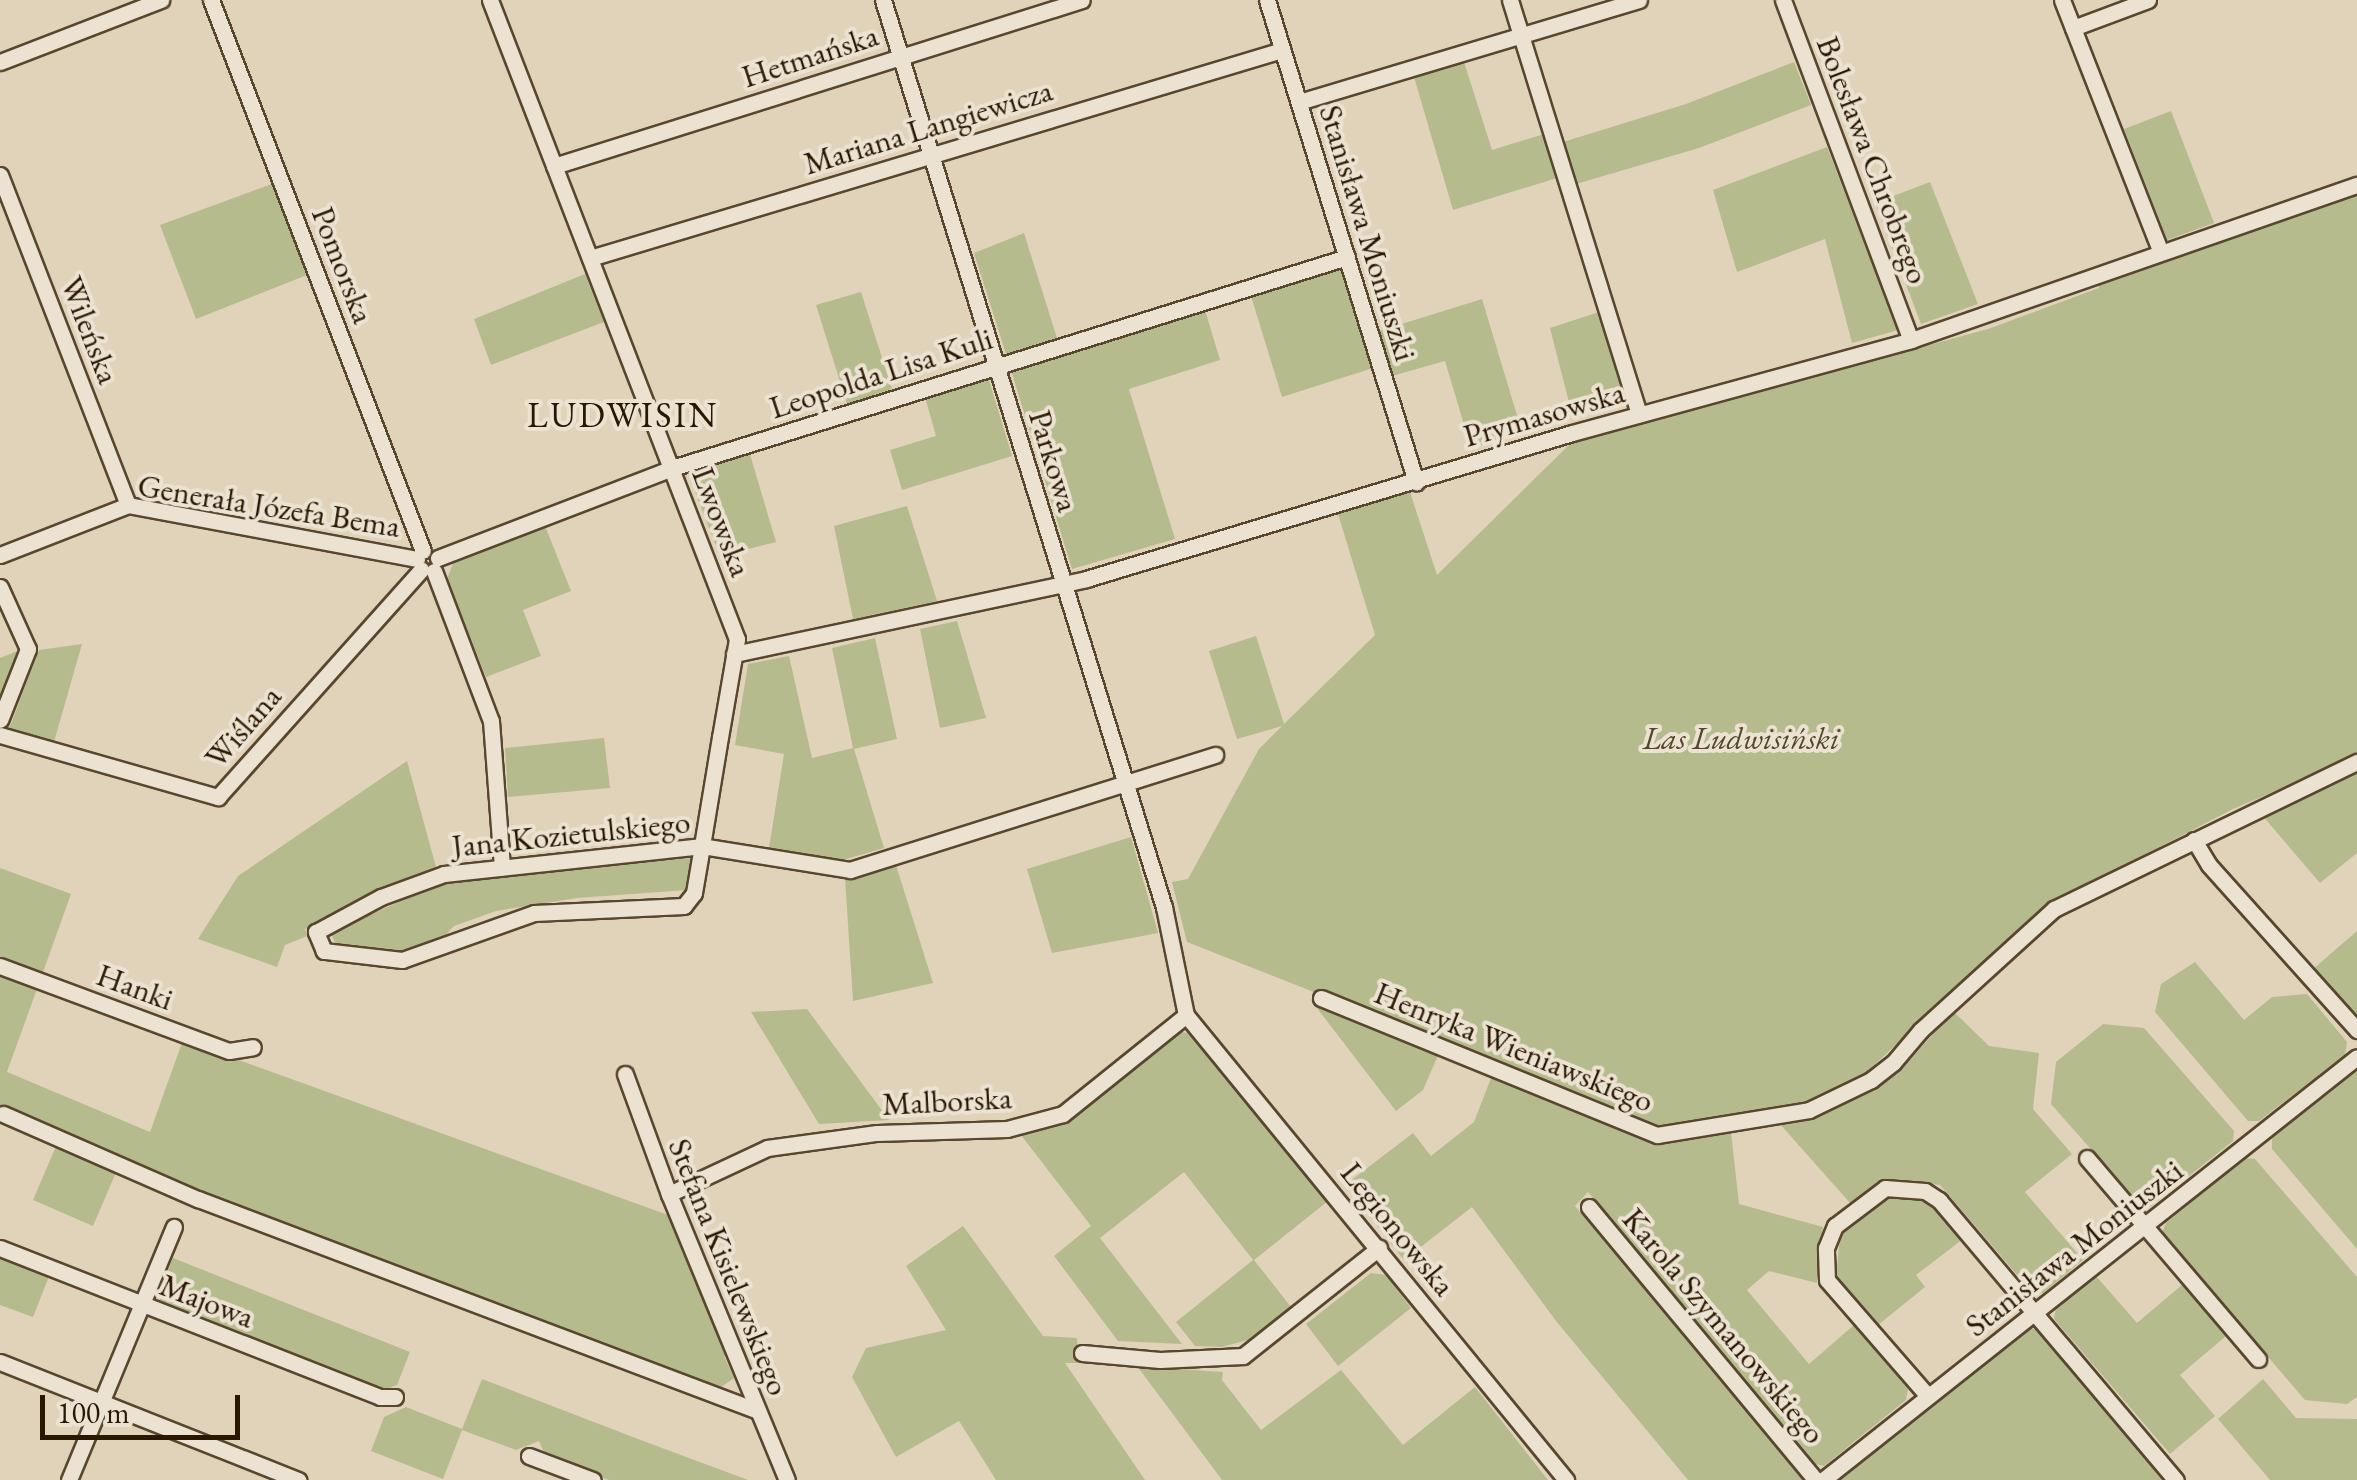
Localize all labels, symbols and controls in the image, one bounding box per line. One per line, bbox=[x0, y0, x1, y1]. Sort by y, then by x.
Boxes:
street label: Hetmańska bbox=[737, 16, 883, 96]
street label: Bolesława Chrobrego bbox=[1808, 31, 1938, 289]
street label: Mariana Langiewicza bbox=[799, 71, 1057, 183]
street label: Stanisława Moniuszki bbox=[1311, 101, 1425, 365]
street label: Pomorska bbox=[303, 201, 383, 329]
street label: Wileńska bbox=[52, 271, 128, 389]
street label: Leopolda Lisa Kuli bbox=[765, 319, 997, 427]
street label: Prymasowska bbox=[1459, 373, 1629, 455]
district label: LUDWISIN bbox=[527, 394, 719, 436]
street label: Parkowa bbox=[1020, 406, 1088, 516]
street label: Lwowska bbox=[684, 462, 760, 582]
street label: Generała Józefa Bema bbox=[135, 466, 403, 546]
street label: Wiślana bbox=[197, 678, 289, 776]
park label: Las Ludwisiński bbox=[1643, 719, 1839, 757]
street label: Jana Kozietulskiego bbox=[450, 802, 692, 866]
street label: Hanki bbox=[92, 956, 178, 1018]
street label: Henryka Wieniawskiego bbox=[1369, 973, 1659, 1121]
street label: Malborska bbox=[881, 1078, 1013, 1124]
street label: Stefana Kisielewskiego bbox=[660, 1133, 798, 1401]
street label: Stanisława Moniuszki bbox=[1958, 1151, 2190, 1345]
street label: Legionowska bbox=[1332, 1154, 1464, 1304]
street label: Karola Szymanowskiego bbox=[1614, 1200, 1834, 1452]
street label: Majowa bbox=[155, 1266, 259, 1336]
scale bar bbox=[45, 1375, 245, 1437]
text: 100 m bbox=[57, 1393, 130, 1432]

